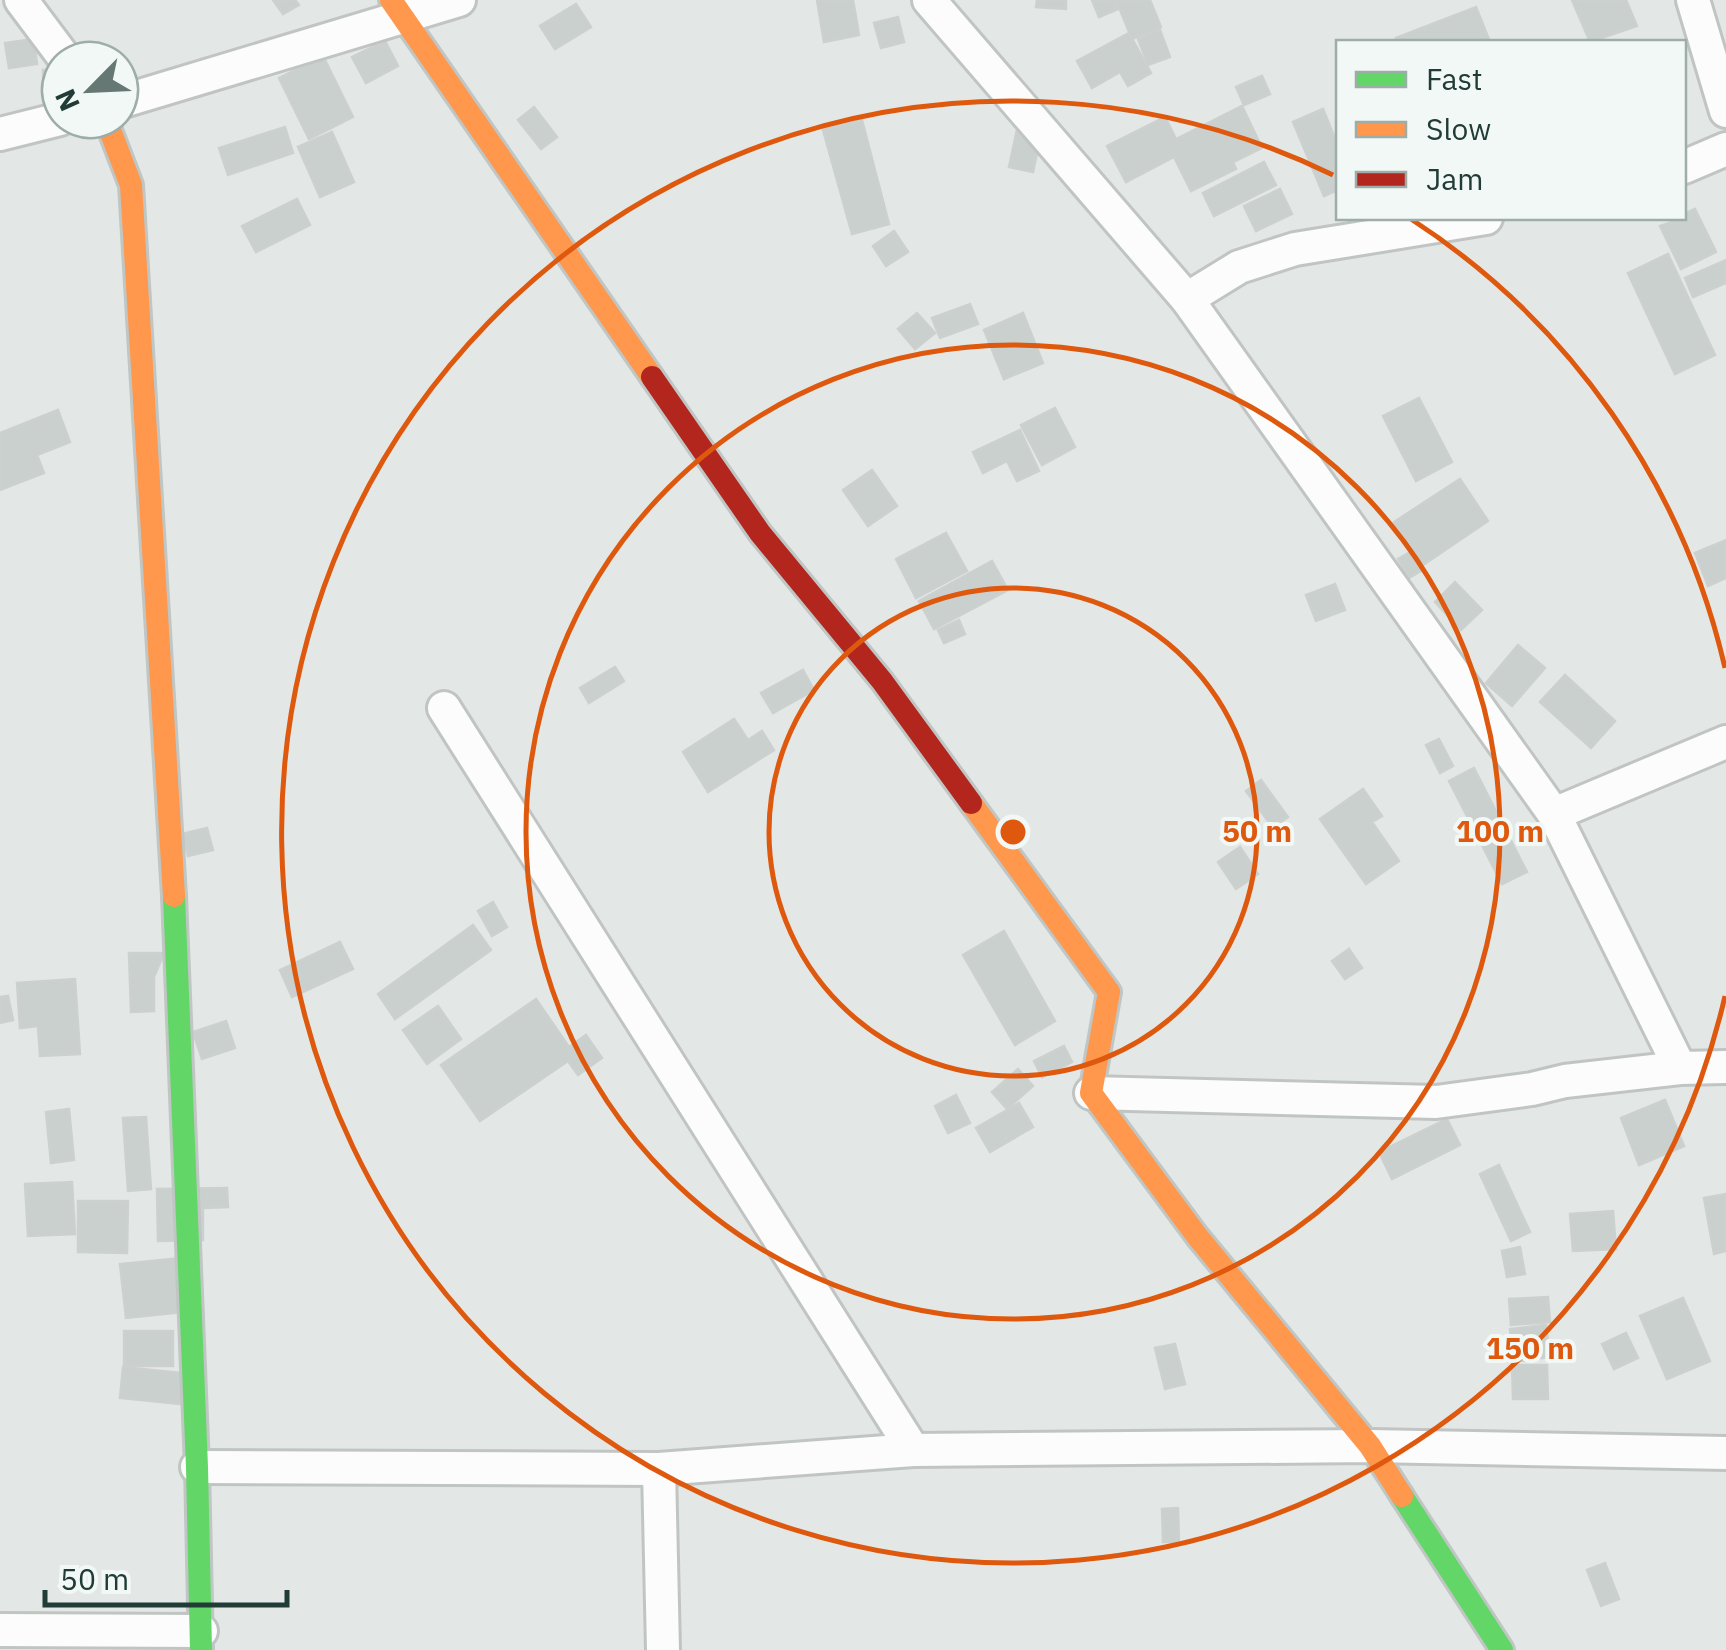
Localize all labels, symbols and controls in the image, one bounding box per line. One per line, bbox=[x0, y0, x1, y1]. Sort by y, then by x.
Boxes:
north arrow bbox=[40, 40, 140, 140]
legend bbox=[1336, 40, 1686, 220]
text: Fast bbox=[1426, 59, 1483, 98]
text: N bbox=[46, 84, 88, 117]
text: Slow bbox=[1426, 109, 1491, 148]
text: Jam bbox=[1426, 159, 1484, 198]
text: 50 m bbox=[1222, 811, 1292, 850]
text: 100 m bbox=[1456, 811, 1544, 850]
centre of rings bbox=[995, 814, 1031, 850]
text: 150 m bbox=[1486, 1328, 1574, 1367]
scale bar bbox=[45, 1545, 288, 1607]
text: 50 m bbox=[60, 1559, 129, 1598]

